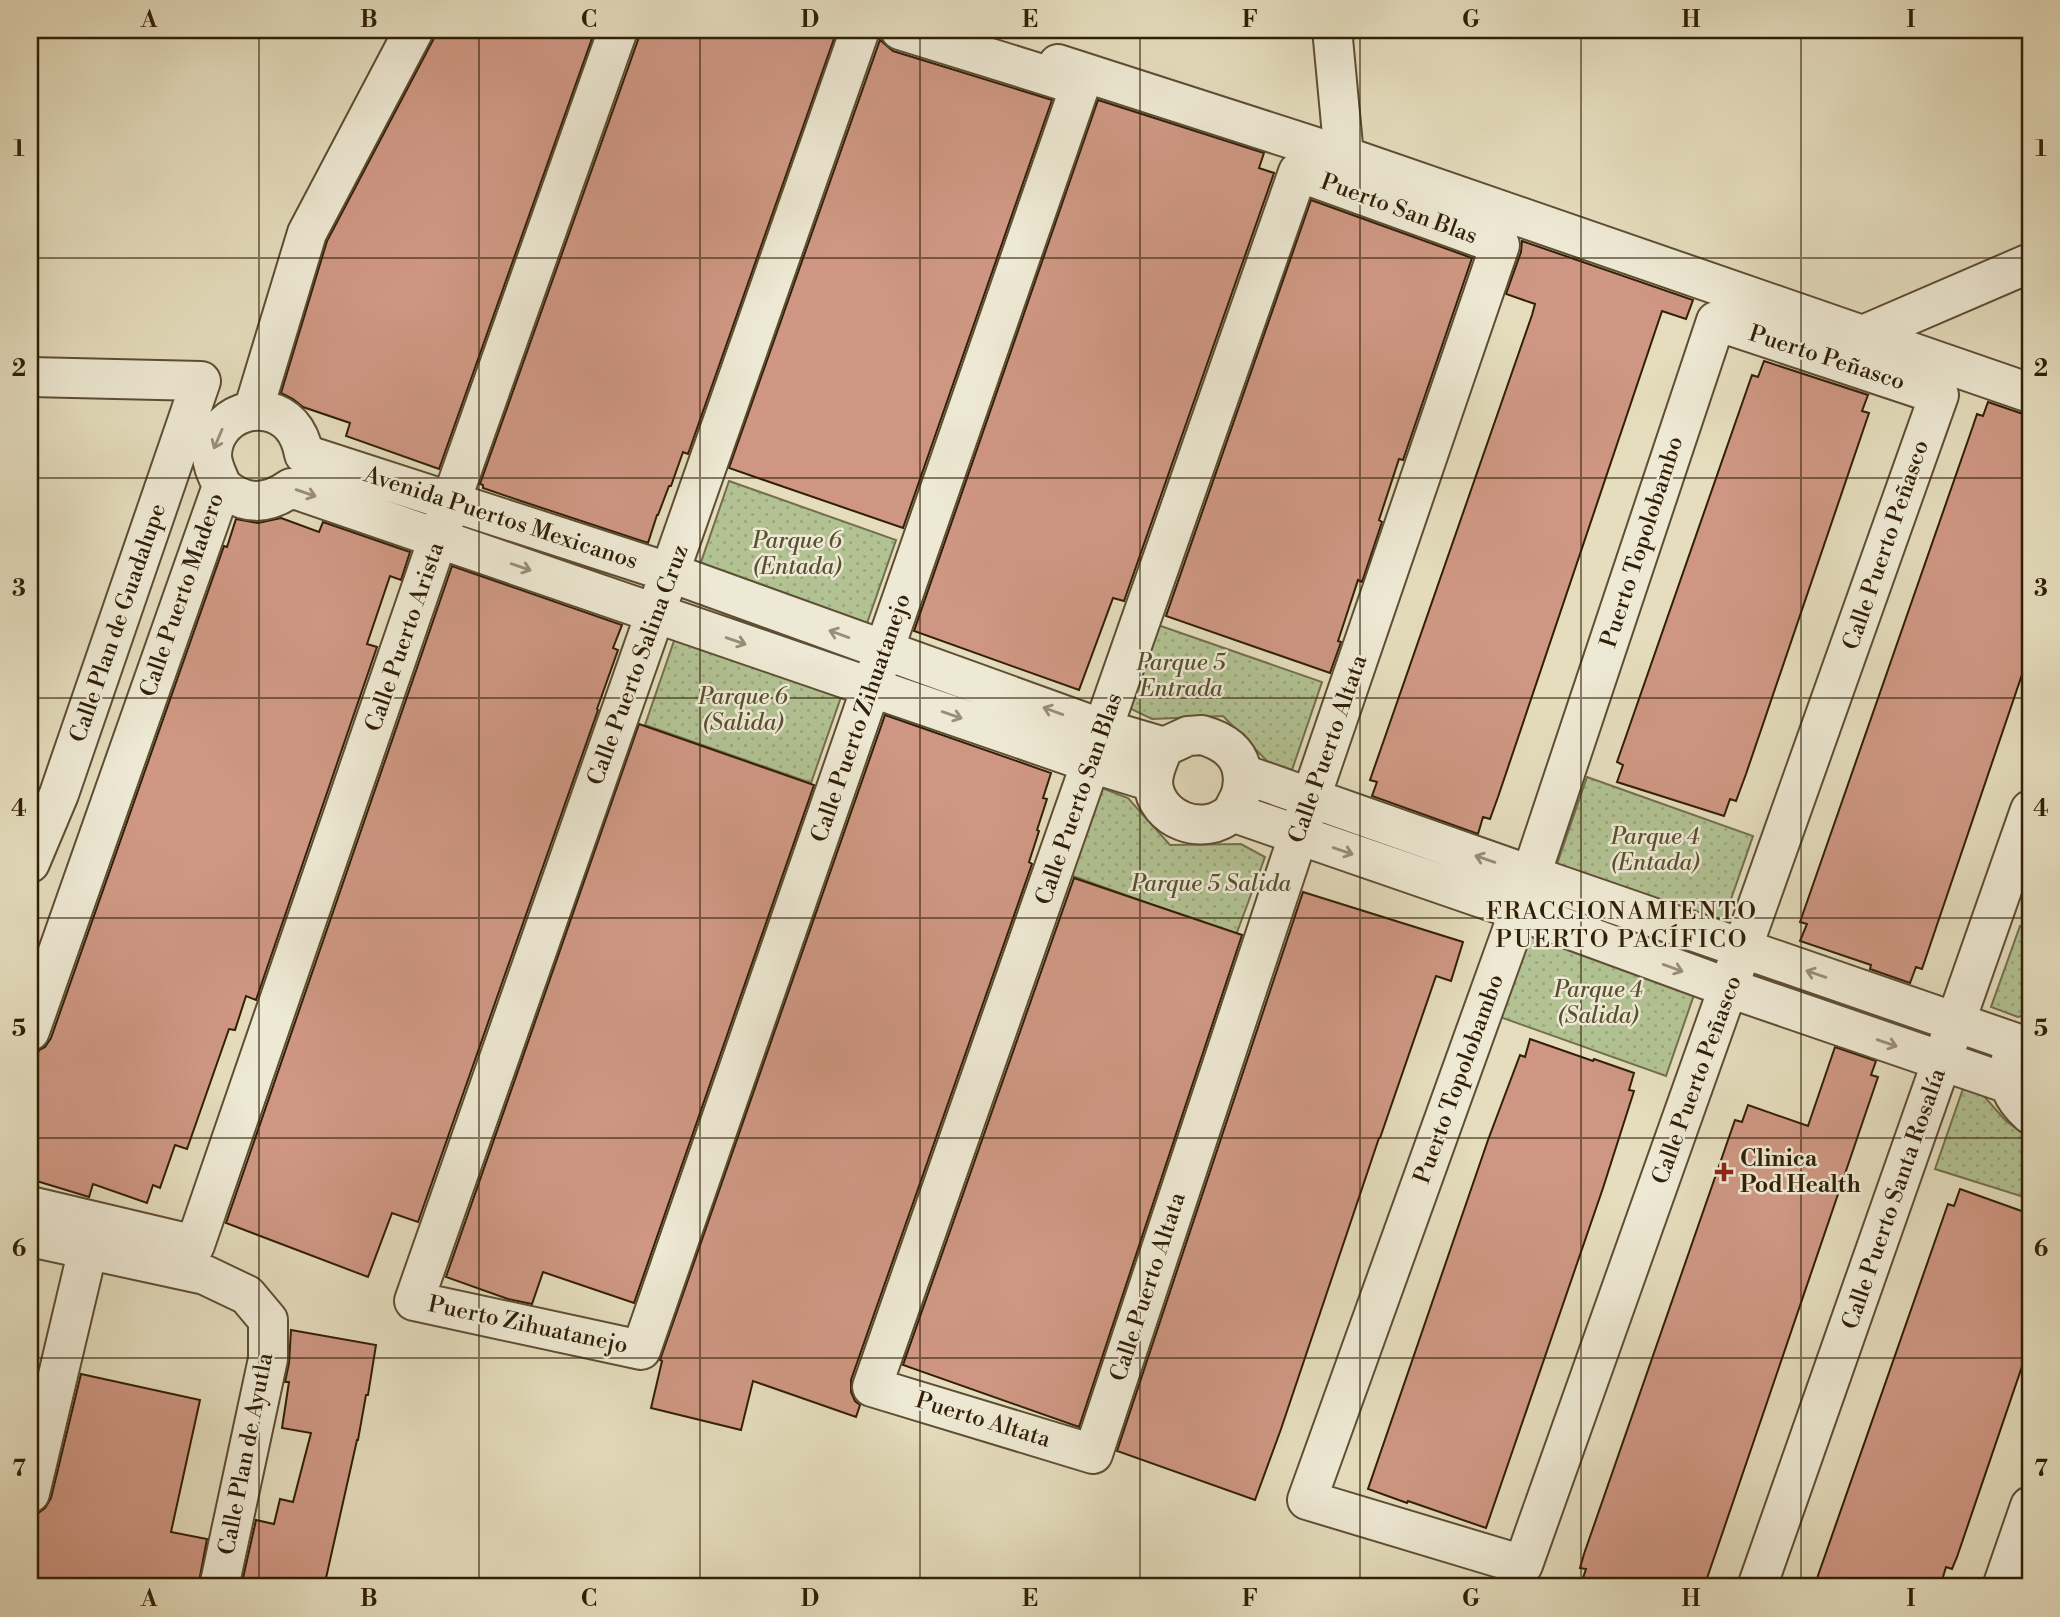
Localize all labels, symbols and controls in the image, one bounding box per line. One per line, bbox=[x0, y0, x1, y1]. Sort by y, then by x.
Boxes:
text: A bbox=[140, 6, 158, 34]
text: B bbox=[360, 6, 378, 34]
text: C bbox=[581, 6, 597, 34]
text: D bbox=[801, 6, 819, 34]
text: E bbox=[1022, 6, 1038, 34]
text: F bbox=[1242, 6, 1258, 34]
text: G bbox=[1462, 6, 1480, 34]
text: H bbox=[1682, 6, 1701, 34]
text: I bbox=[1907, 6, 1916, 34]
text: 1 bbox=[13, 135, 25, 163]
text: 1 bbox=[2035, 135, 2047, 163]
street label: Puerto San Blas bbox=[1317, 168, 1481, 250]
street label: Puerto Peñasco bbox=[1745, 320, 1909, 396]
text: 2 bbox=[12, 355, 26, 383]
text: 2 bbox=[2034, 355, 2048, 383]
one-way arrow bbox=[210, 428, 223, 449]
street label: Puerto Topolobambo bbox=[1595, 433, 1689, 651]
street label: Calle Puerto Peñasco bbox=[1837, 436, 1935, 654]
street label: Avenida Puertos Mexicanos bbox=[360, 460, 641, 576]
one-way arrow bbox=[295, 487, 317, 500]
street label: Calle Puerto Madero bbox=[134, 490, 230, 700]
street label: Calle Plan de Guadalupe bbox=[64, 500, 172, 746]
park label: Parque 6 (Entada) bbox=[751, 527, 842, 581]
street label: Calle Puerto Arista bbox=[359, 538, 451, 735]
street label: Calle Puerto Salina Cruz bbox=[581, 541, 695, 789]
one-way arrow bbox=[510, 561, 532, 574]
text: 3 bbox=[12, 575, 26, 603]
text: 3 bbox=[2034, 575, 2048, 603]
street label: Calle Puerto Zihuatanejo bbox=[805, 590, 917, 846]
one-way arrow bbox=[828, 627, 850, 639]
one-way arrow bbox=[725, 636, 747, 648]
park label: Parque 5 Entrada bbox=[1135, 649, 1226, 703]
street label: Calle Puerto Altata bbox=[1283, 651, 1373, 847]
park label: Parque 6 (Salida) bbox=[697, 683, 788, 737]
street label: Calle Puerto San Blas bbox=[1030, 689, 1128, 909]
one-way arrow bbox=[1042, 704, 1064, 716]
one-way arrow bbox=[940, 710, 962, 722]
text: 4 bbox=[11, 795, 27, 823]
text: 4 bbox=[2033, 795, 2049, 823]
park label: Parque 4 (Entada) bbox=[1610, 823, 1700, 877]
one-way arrow bbox=[1331, 846, 1353, 858]
one-way arrow bbox=[1474, 852, 1496, 864]
park label: Parque 5 Salida bbox=[1130, 870, 1291, 898]
district label: FRACCIONAMIENTO PUERTO PACÍFICO bbox=[1486, 897, 1758, 955]
one-way arrow bbox=[1661, 962, 1683, 975]
one-way arrow bbox=[1805, 967, 1827, 979]
street label: Puerto Topolobambo bbox=[1408, 971, 1510, 1187]
street label: Calle Puerto Peñasco bbox=[1646, 972, 1748, 1188]
park label: Parque 4 (Salida) bbox=[1553, 976, 1643, 1030]
text: 5 bbox=[12, 1015, 26, 1043]
text: 5 bbox=[2034, 1015, 2048, 1043]
one-way arrow bbox=[1876, 1038, 1898, 1050]
street label: Calle Puerto Santa Rosalía bbox=[1836, 1065, 1952, 1333]
place label: Clinica Pod Health bbox=[1740, 1145, 1861, 1199]
marker: Clinica Pod Health bbox=[1714, 1162, 1734, 1182]
street label: Calle Puerto Altata bbox=[1104, 1189, 1192, 1385]
text: 6 bbox=[12, 1235, 26, 1263]
text: 6 bbox=[2034, 1235, 2048, 1263]
street label: Puerto Zihuatanejo bbox=[425, 1290, 631, 1360]
street label: Calle Plan de Ayutla bbox=[213, 1350, 279, 1557]
street label: Puerto Altata bbox=[912, 1386, 1054, 1454]
text: 7 bbox=[12, 1455, 26, 1483]
text: 7 bbox=[2034, 1455, 2048, 1483]
text: A bbox=[140, 1585, 158, 1613]
text: B bbox=[360, 1585, 378, 1613]
text: C bbox=[581, 1585, 597, 1613]
text: D bbox=[801, 1585, 819, 1613]
text: E bbox=[1022, 1585, 1038, 1613]
text: F bbox=[1242, 1585, 1258, 1613]
text: G bbox=[1462, 1585, 1480, 1613]
text: H bbox=[1682, 1585, 1701, 1613]
text: I bbox=[1907, 1585, 1916, 1613]

